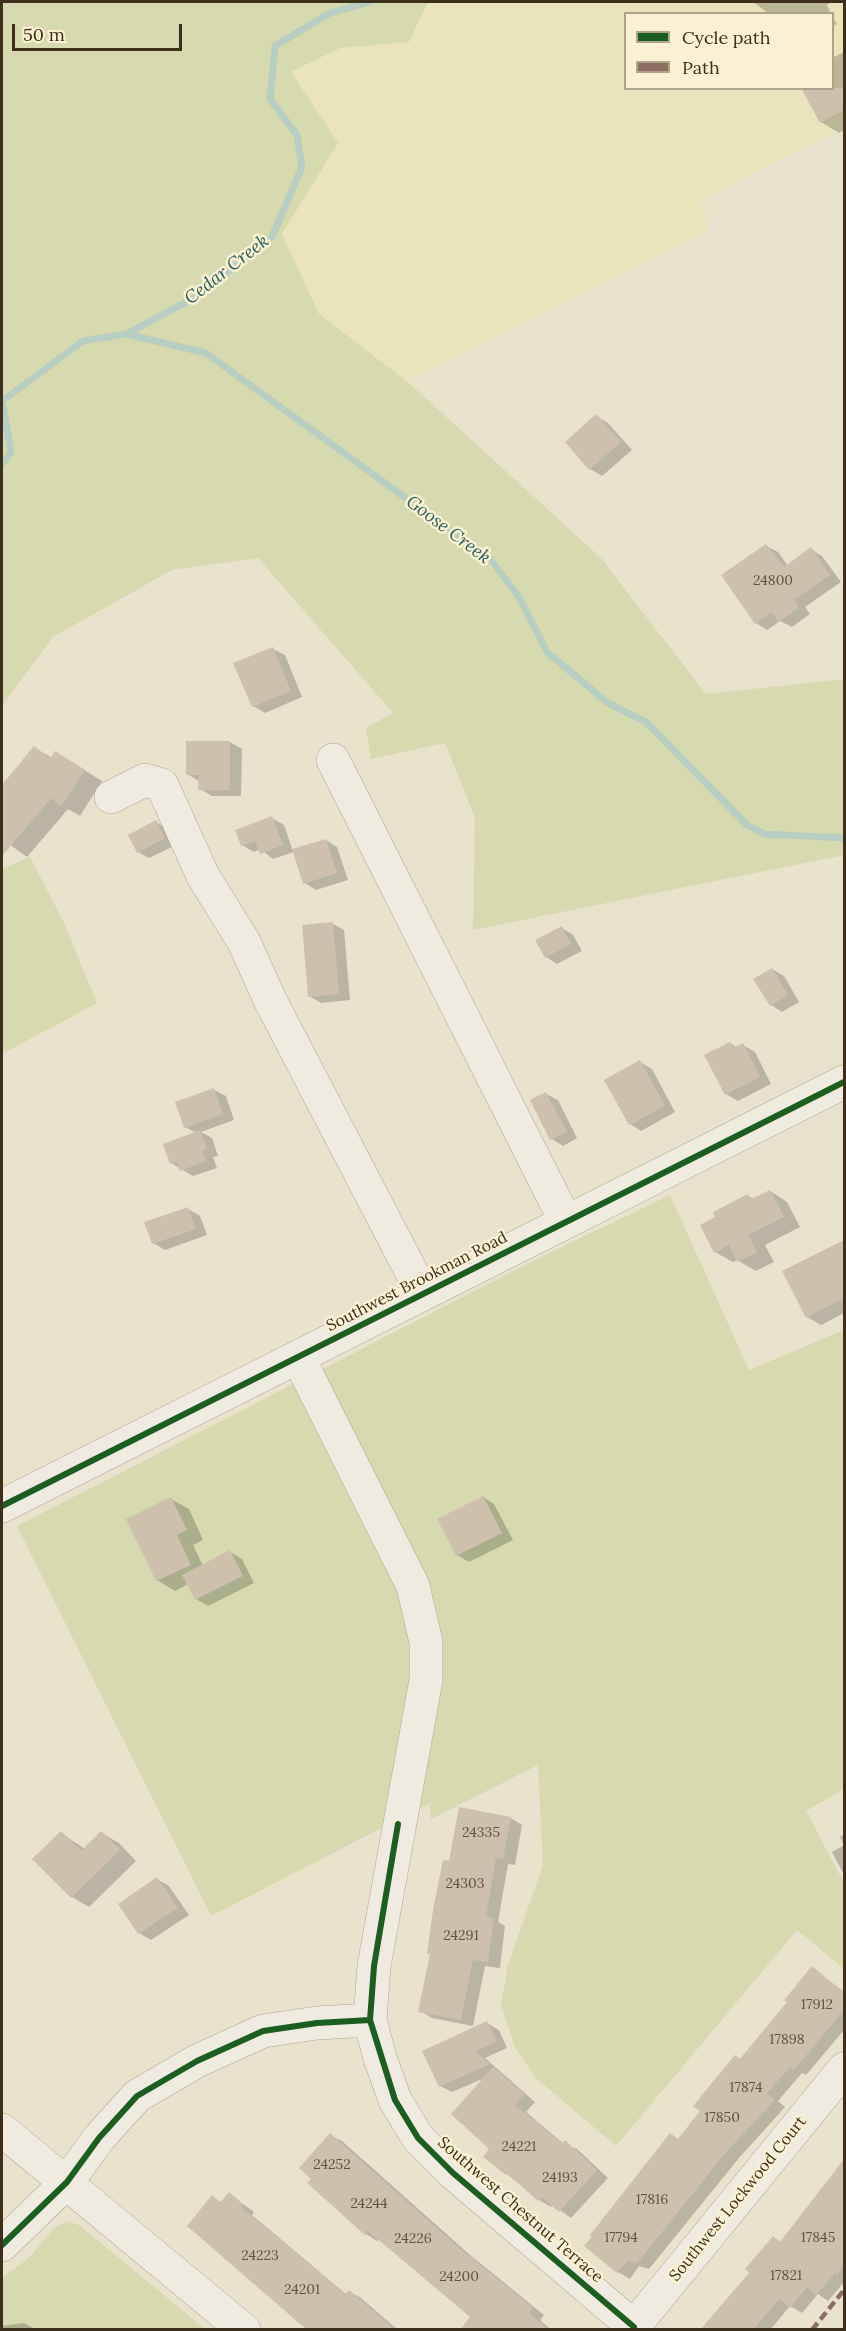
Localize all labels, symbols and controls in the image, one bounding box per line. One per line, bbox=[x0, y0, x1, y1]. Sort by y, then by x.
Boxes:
scale bar bbox=[15, 12, 184, 50]
legend bbox=[624, 12, 834, 90]
text: 50 m bbox=[23, 23, 65, 46]
text: Cycle path bbox=[682, 26, 771, 49]
text: Path bbox=[682, 56, 720, 79]
water label: Cedar Creek bbox=[181, 231, 273, 309]
water label: Goose Creek bbox=[401, 491, 495, 569]
house number: 24800 bbox=[753, 573, 793, 589]
street label: Southwest Brookman Road bbox=[323, 1228, 511, 1336]
house number: 24335 bbox=[462, 1825, 500, 1841]
house number: 24303 bbox=[445, 1876, 485, 1892]
house number: 24291 bbox=[443, 1928, 479, 1944]
house number: 17912 bbox=[801, 1997, 833, 2013]
house number: 17898 bbox=[769, 2032, 805, 2048]
house number: 17874 bbox=[729, 2080, 763, 2096]
house number: 17850 bbox=[704, 2110, 740, 2126]
street label: Southwest Lockwood Court bbox=[665, 2113, 811, 2285]
street label: Southwest Chestnut Terrace bbox=[433, 2133, 607, 2287]
house number: 24221 bbox=[502, 2139, 536, 2155]
house number: 24252 bbox=[313, 2157, 351, 2173]
house number: 24193 bbox=[542, 2170, 578, 2186]
house number: 17816 bbox=[636, 2192, 668, 2208]
house number: 24244 bbox=[350, 2196, 388, 2212]
house number: 17794 bbox=[604, 2230, 638, 2246]
house number: 17845 bbox=[801, 2230, 835, 2246]
house number: 24226 bbox=[394, 2231, 432, 2247]
house number: 24223 bbox=[241, 2248, 279, 2264]
house number: 17821 bbox=[770, 2268, 802, 2284]
house number: 24200 bbox=[439, 2269, 479, 2285]
house number: 24201 bbox=[284, 2282, 320, 2298]

